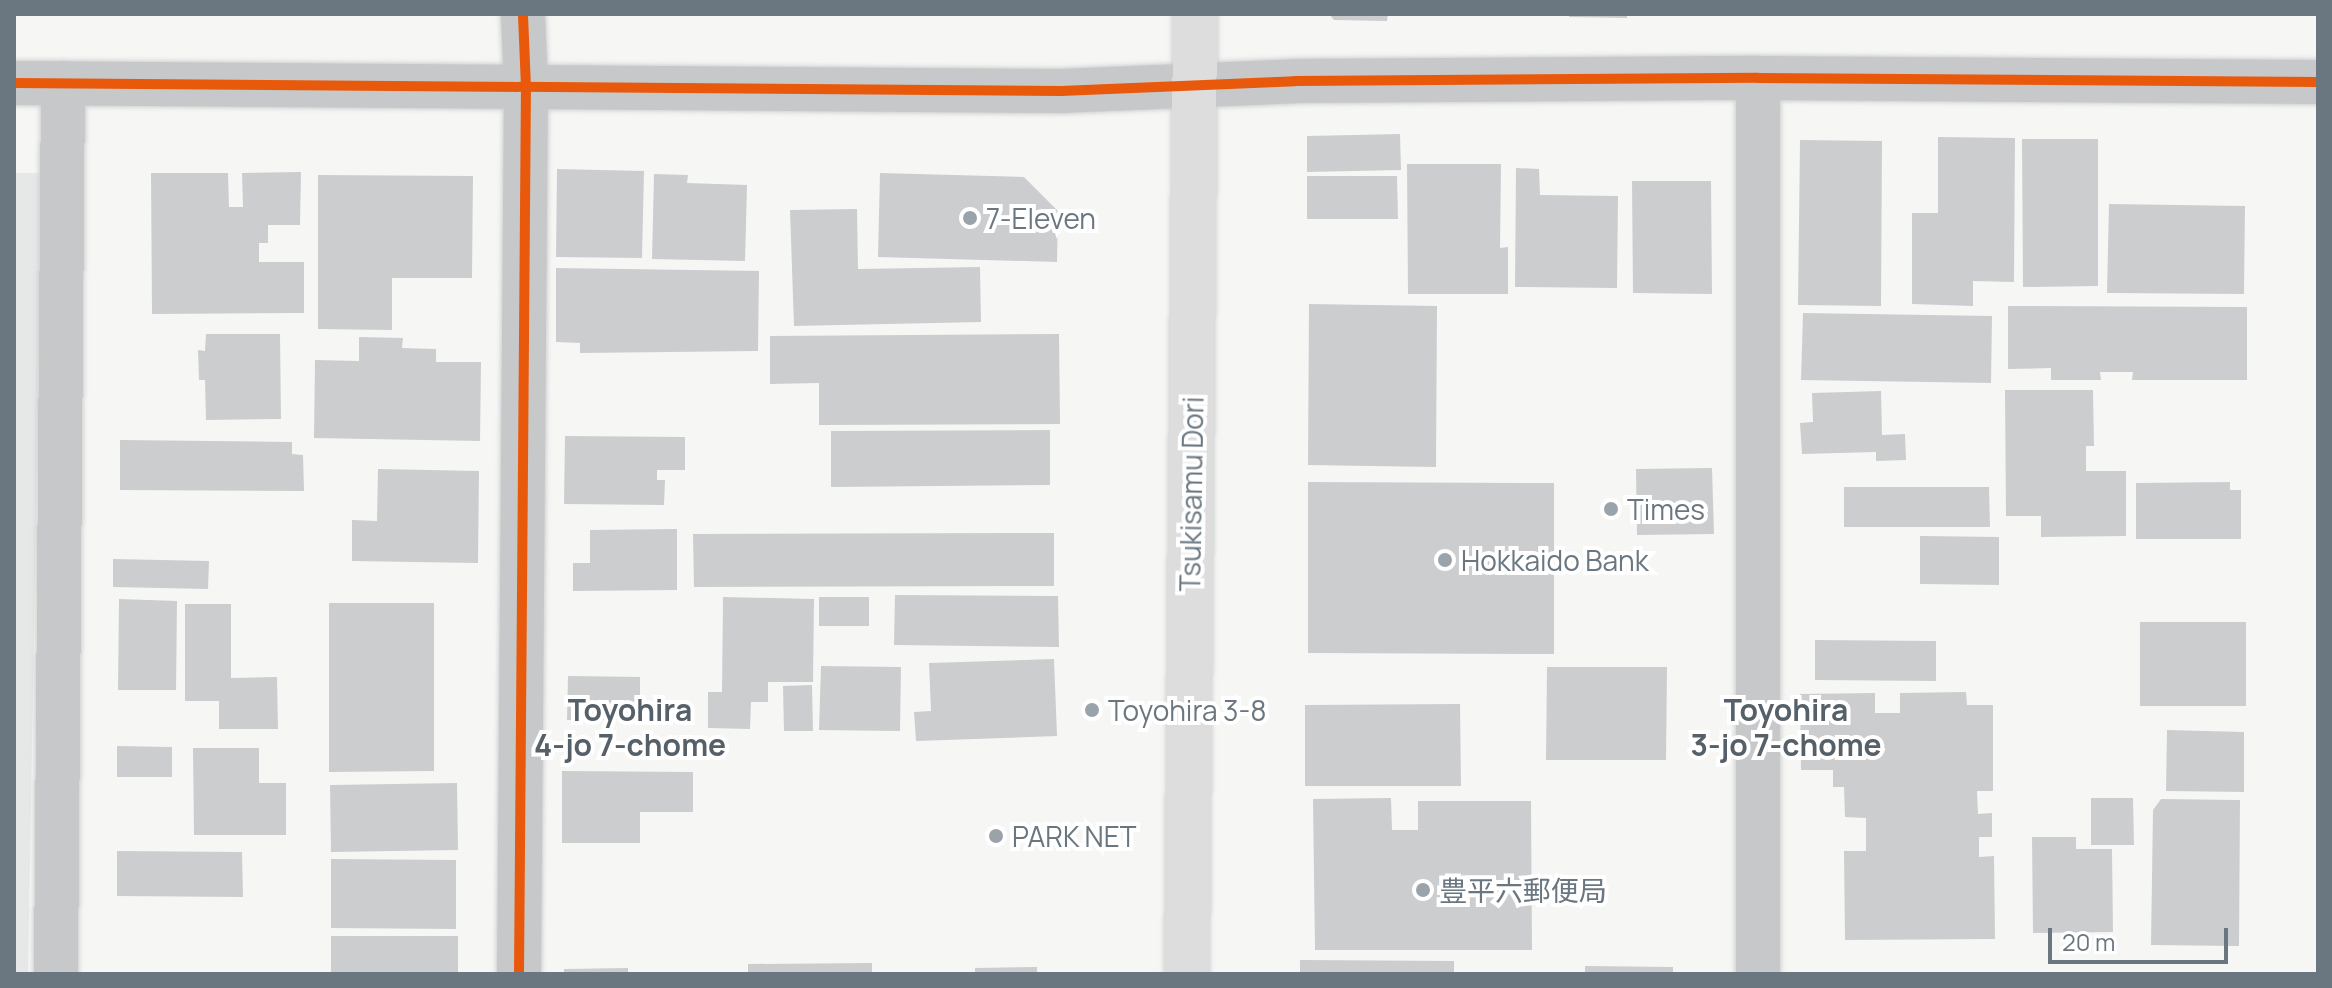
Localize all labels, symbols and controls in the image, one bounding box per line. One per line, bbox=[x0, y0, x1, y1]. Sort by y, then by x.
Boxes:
place label: 7-Eleven bbox=[986, 201, 1096, 235]
marker: 7-Eleven bbox=[961, 209, 979, 227]
street label: Tsukisamu Dori bbox=[1173, 396, 1209, 592]
place label: Times bbox=[1627, 492, 1705, 526]
marker: Times bbox=[1602, 500, 1620, 518]
place label: Hokkaido Bank bbox=[1461, 543, 1649, 577]
marker: Hokkaido Bank bbox=[1436, 551, 1454, 569]
district label: Toyohira 4-jo 7-chome bbox=[534, 692, 726, 762]
district label: Toyohira 3-jo 7-chome bbox=[1690, 692, 1882, 762]
place label: Toyohira 3-8 bbox=[1108, 693, 1267, 727]
marker: Toyohira 3-8 bbox=[1083, 701, 1101, 719]
place label: PARK NET bbox=[1012, 819, 1137, 853]
marker: PARK NET bbox=[987, 827, 1005, 845]
place label: 豊平六郵便局 bbox=[1439, 873, 1607, 907]
marker: 豊平六郵便局 bbox=[1414, 881, 1432, 899]
scale bar bbox=[2052, 912, 2232, 962]
text: 20 m bbox=[2062, 925, 2115, 958]

